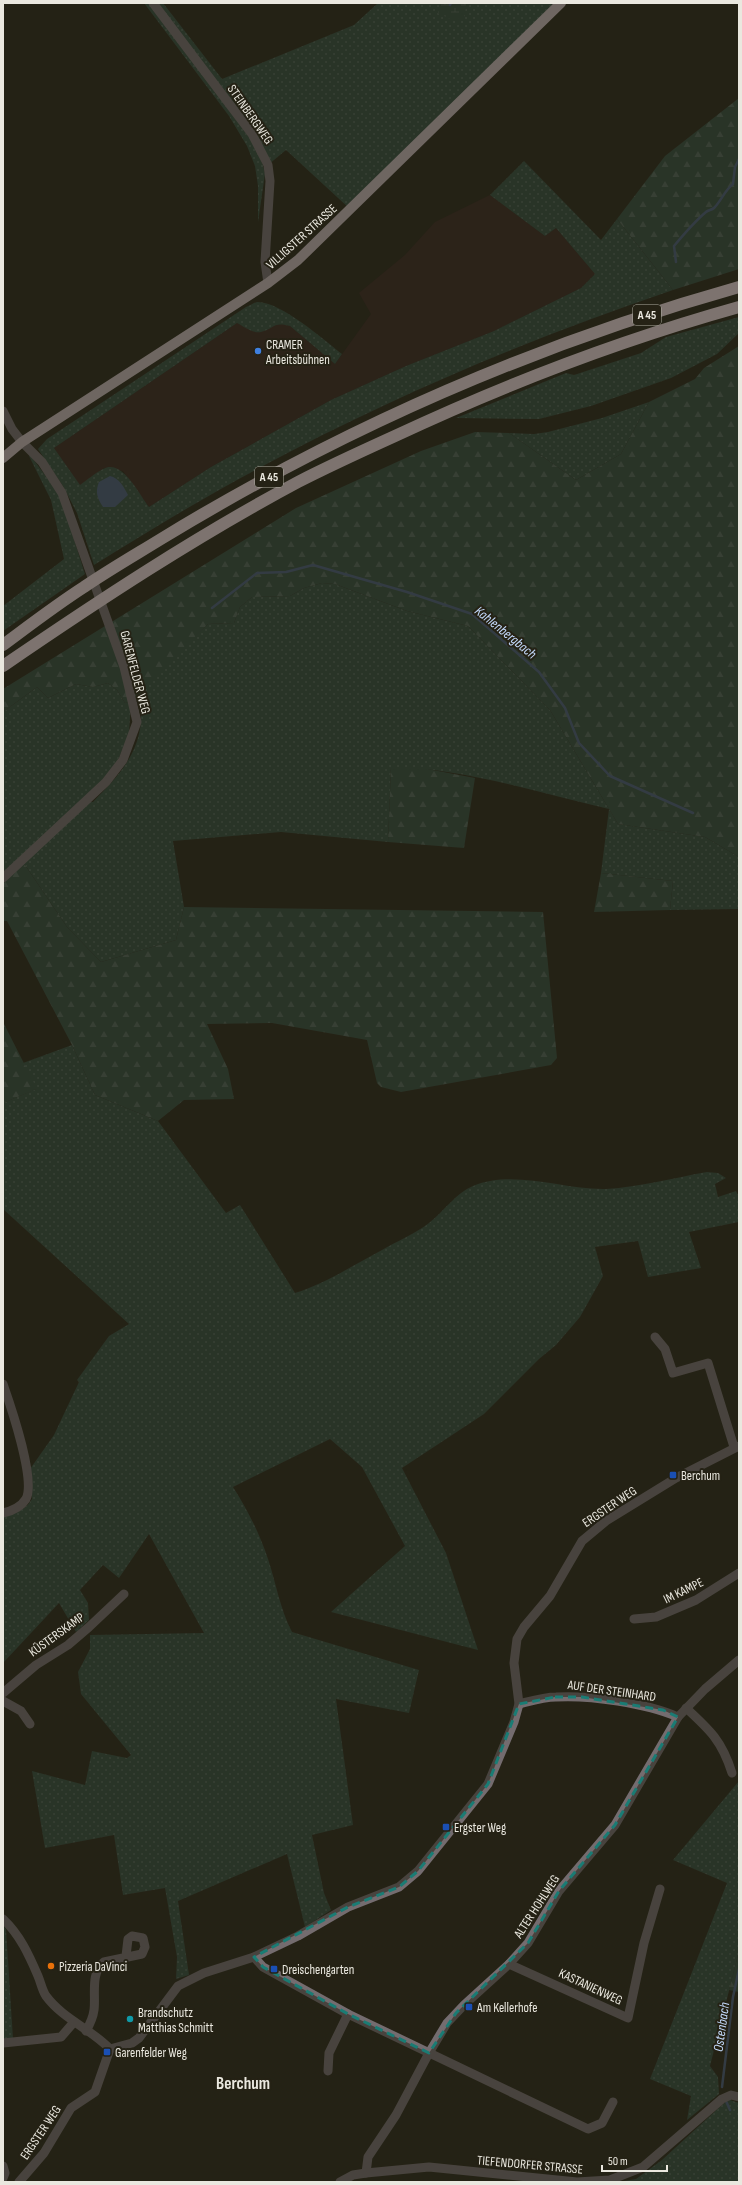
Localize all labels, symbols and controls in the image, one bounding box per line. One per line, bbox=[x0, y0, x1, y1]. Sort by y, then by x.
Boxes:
street label: STEINBERGWEG bbox=[224, 82, 277, 147]
street label: VILLIGSTER STRASSE bbox=[263, 201, 340, 273]
road number: A 45 bbox=[633, 305, 661, 325]
place label: CRAMER Arbeitsbühnen bbox=[265, 337, 330, 368]
marker: CRAMER Arbeitsbühnen bbox=[253, 346, 263, 356]
road number: A 45 bbox=[255, 467, 283, 487]
water label: Kahlenbergbach bbox=[471, 602, 540, 663]
street label: GARENFELDER WEG bbox=[116, 629, 154, 716]
place label: Berchum bbox=[681, 1468, 720, 1484]
marker: Berchum bbox=[668, 1470, 678, 1480]
street label: ERGSTER WEG bbox=[579, 1483, 640, 1531]
street label: IM KAMPE bbox=[661, 1574, 706, 1607]
street label: KÜSTERSKAMP bbox=[25, 1608, 88, 1660]
street label: AUF DER STEINHARD bbox=[566, 1677, 657, 1705]
place label: Ergster Weg bbox=[454, 1820, 506, 1836]
marker: Ergster Weg bbox=[441, 1822, 451, 1832]
street label: ALTER HOHLWEG bbox=[510, 1872, 563, 1942]
place label: Pizzeria DaVinci bbox=[59, 1959, 127, 1975]
marker: Pizzeria DaVinci bbox=[46, 1961, 56, 1971]
place label: Dreischengarten bbox=[282, 1962, 354, 1978]
marker: Dreischengarten bbox=[269, 1964, 279, 1974]
street label: KASTANIENWEG bbox=[556, 1965, 625, 2009]
place label: Am Kellerhofe bbox=[476, 2000, 538, 2016]
water label: Ostenbach bbox=[710, 2001, 733, 2053]
marker: Am Kellerhofe bbox=[464, 2002, 474, 2012]
place label: Brandschutz Matthias Schmitt bbox=[138, 2005, 213, 2036]
marker: Brandschutz Matthias Schmitt bbox=[125, 2014, 135, 2024]
place label: Garenfelder Weg bbox=[115, 2045, 187, 2061]
marker: Garenfelder Weg bbox=[102, 2047, 112, 2057]
district label: Berchum bbox=[216, 2074, 270, 2094]
street label: ERGSTER WEG bbox=[17, 2102, 65, 2163]
scale bar bbox=[602, 2147, 667, 2173]
street label: TIEFENDORFER STRASSE bbox=[476, 2152, 584, 2178]
text: 50 m bbox=[608, 2154, 628, 2169]

